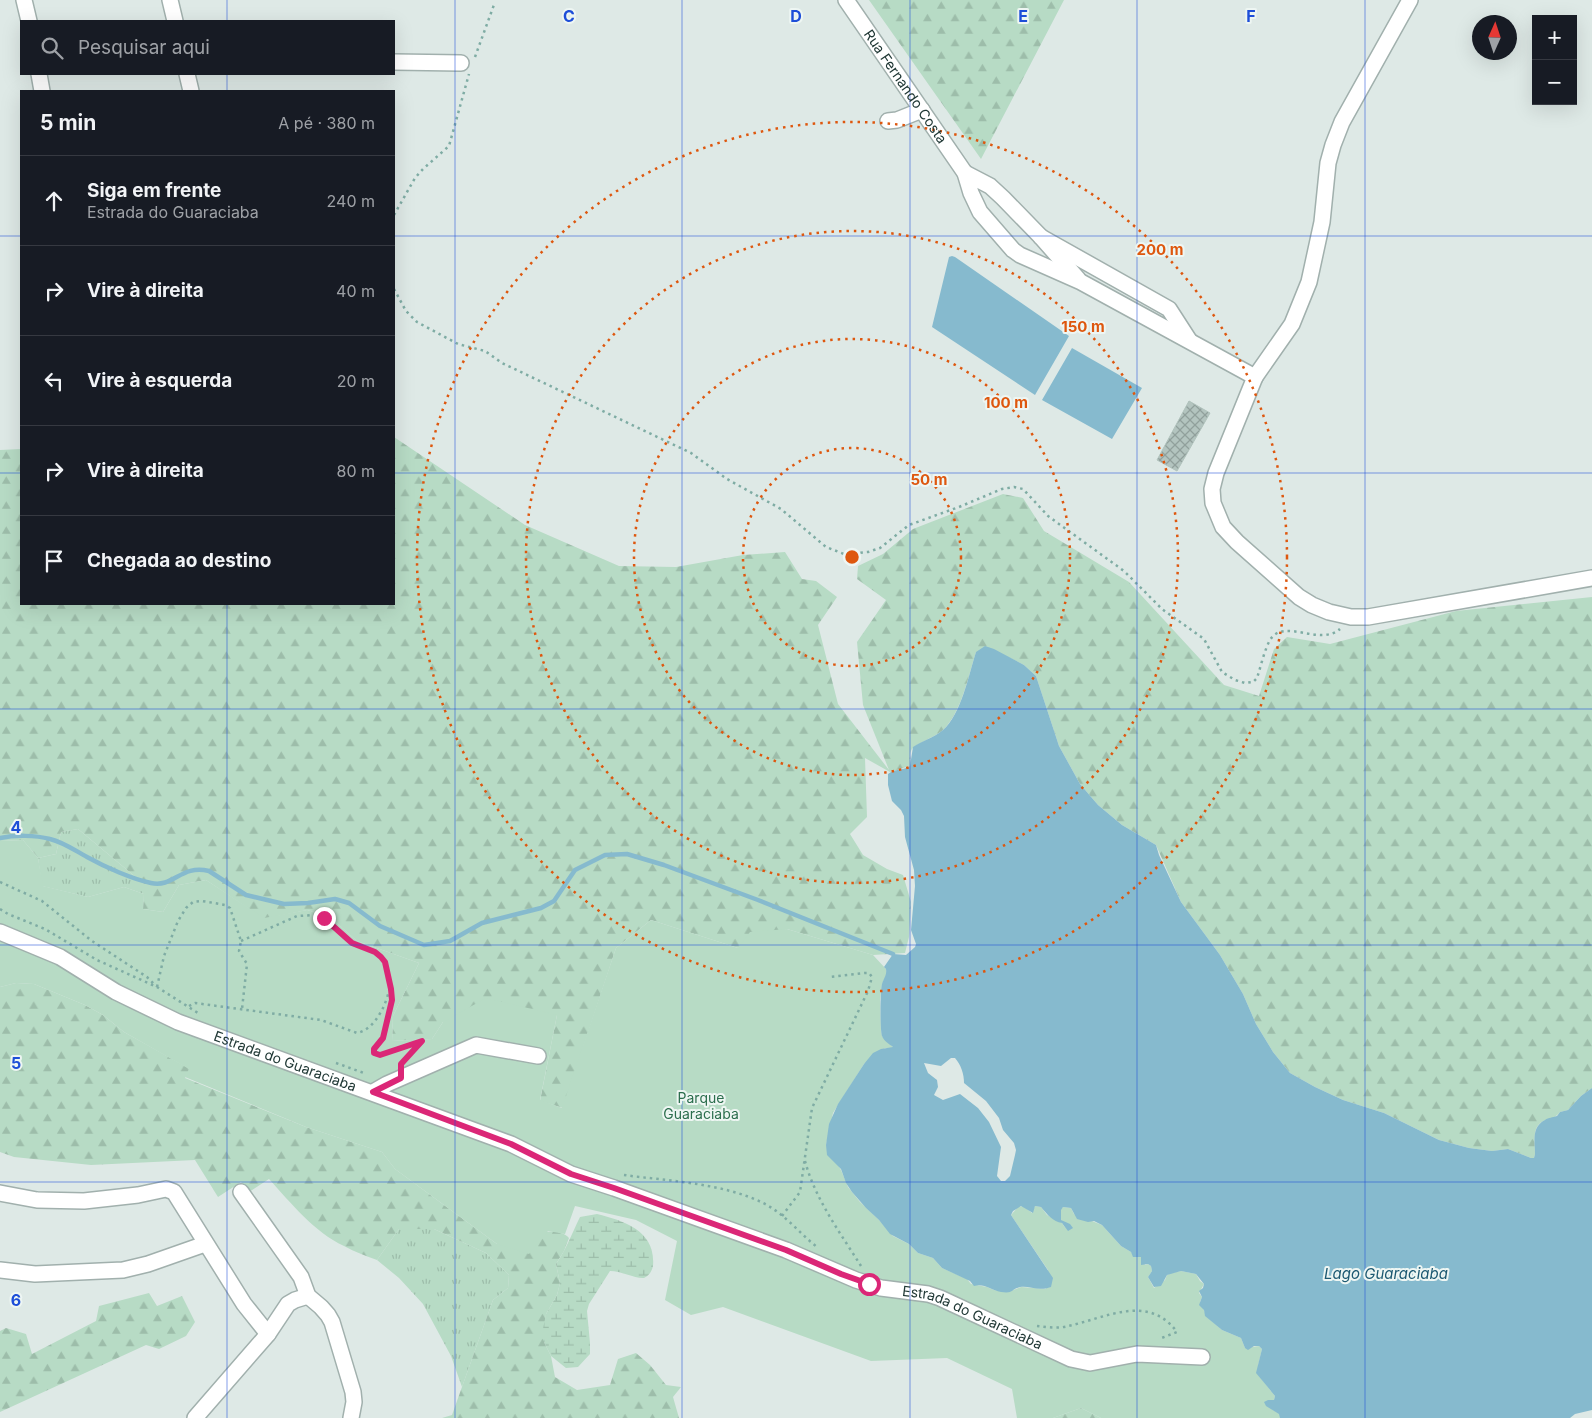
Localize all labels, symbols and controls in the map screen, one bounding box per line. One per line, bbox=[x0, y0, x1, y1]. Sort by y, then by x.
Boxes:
text: C bbox=[563, 6, 575, 26]
text: D bbox=[790, 6, 802, 26]
text: E bbox=[1018, 6, 1028, 26]
text: F bbox=[1246, 6, 1256, 26]
north arrow bbox=[1472, 15, 1517, 60]
map controls bbox=[1532, 15, 1577, 105]
button: + bbox=[1532, 15, 1577, 60]
search box bbox=[20, 20, 395, 75]
street label: Rua Fernando Costa bbox=[861, 26, 951, 146]
icon: search bbox=[38, 34, 66, 62]
text: Pesquisar aqui bbox=[78, 36, 210, 59]
button: − bbox=[1532, 60, 1577, 105]
text: 5 min bbox=[40, 110, 96, 135]
text: A pé · 380 m bbox=[278, 113, 375, 133]
text: Siga em frente bbox=[87, 179, 221, 202]
icon: ahead bbox=[40, 187, 68, 215]
text: 240 m bbox=[327, 191, 375, 211]
text: Estrada do Guaraciaba bbox=[87, 202, 259, 222]
text: 200 m bbox=[1137, 240, 1183, 259]
icon: right bbox=[40, 277, 68, 305]
text: Vire à direita bbox=[87, 279, 204, 302]
text: 40 m bbox=[336, 281, 375, 301]
text: 150 m bbox=[1061, 317, 1105, 336]
icon: left bbox=[40, 367, 68, 395]
text: Vire à esquerda bbox=[87, 369, 232, 392]
text: 20 m bbox=[337, 371, 375, 391]
text: 100 m bbox=[984, 393, 1028, 412]
icon: right bbox=[40, 457, 68, 485]
text: Vire à direita bbox=[87, 459, 204, 482]
text: 80 m bbox=[336, 461, 375, 481]
text: 50 m bbox=[911, 470, 947, 489]
icon: arrive bbox=[40, 547, 68, 575]
centre of rings bbox=[843, 548, 861, 566]
text: Chegada ao destino bbox=[87, 549, 271, 572]
text: 4 bbox=[11, 817, 22, 837]
route end bbox=[313, 907, 336, 930]
street label: Estrada do Guaraciaba bbox=[212, 1027, 359, 1095]
text: 5 bbox=[11, 1053, 21, 1073]
park label: Parque Guaraciaba bbox=[663, 1089, 739, 1122]
water label: Lago Guaraciaba bbox=[1324, 1264, 1448, 1283]
route start bbox=[858, 1273, 881, 1296]
street label: Estrada do Guaraciaba bbox=[901, 1282, 1045, 1353]
text: 6 bbox=[11, 1290, 21, 1310]

